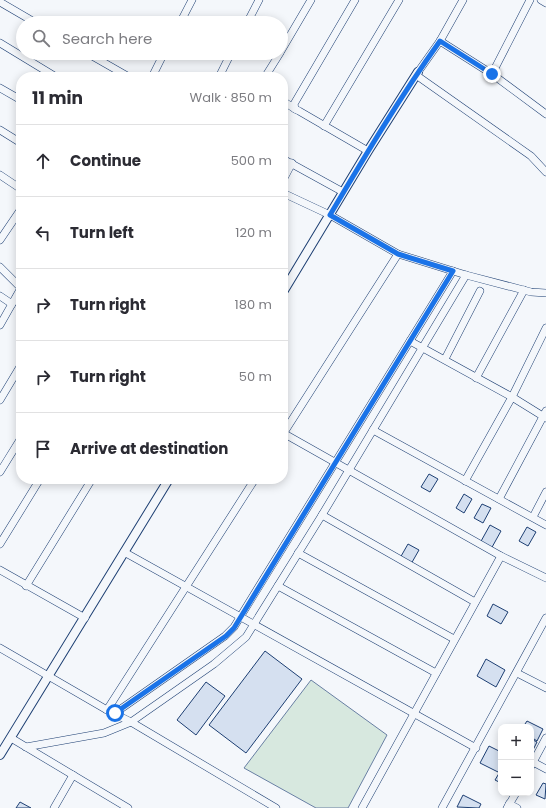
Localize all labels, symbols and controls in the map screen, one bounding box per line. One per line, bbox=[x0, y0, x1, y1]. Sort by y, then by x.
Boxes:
search box bbox=[16, 16, 288, 60]
icon: search bbox=[30, 27, 52, 49]
text: Search here bbox=[62, 28, 152, 49]
route end bbox=[483, 65, 501, 83]
text: 11 min bbox=[32, 86, 83, 110]
text: Walk · 850 m bbox=[190, 88, 272, 107]
icon: ahead bbox=[32, 150, 54, 172]
text: Continue bbox=[70, 150, 141, 171]
text: 500 m bbox=[231, 151, 272, 170]
icon: left bbox=[32, 222, 54, 244]
text: Turn left bbox=[70, 222, 134, 243]
text: 120 m bbox=[235, 223, 272, 242]
icon: right bbox=[32, 294, 54, 316]
text: Turn right bbox=[70, 294, 146, 315]
text: 180 m bbox=[235, 295, 272, 314]
icon: right bbox=[32, 366, 54, 388]
text: Turn right bbox=[70, 366, 146, 387]
text: 50 m bbox=[239, 367, 272, 386]
icon: arrive bbox=[32, 438, 54, 460]
text: Arrive at destination bbox=[70, 438, 228, 459]
route start bbox=[106, 704, 124, 722]
map controls bbox=[498, 724, 534, 796]
button: + bbox=[498, 724, 534, 760]
button: − bbox=[498, 760, 534, 796]

